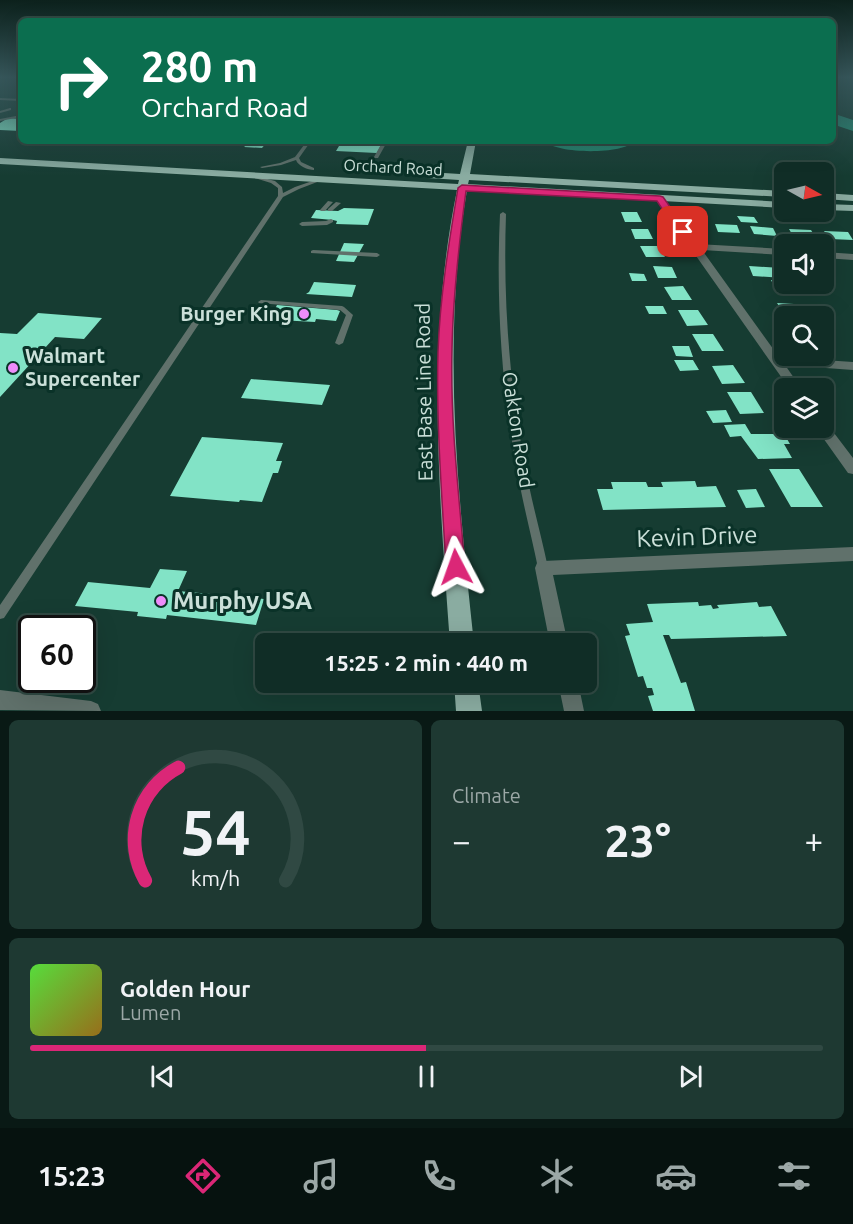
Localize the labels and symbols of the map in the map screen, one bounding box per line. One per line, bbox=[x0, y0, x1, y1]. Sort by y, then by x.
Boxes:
street label: Orchard Road bbox=[343, 155, 443, 179]
north arrow bbox=[774, 162, 834, 222]
pin bbox=[657, 206, 708, 257]
place label: Burger King bbox=[180, 302, 292, 325]
street label: East Base Line Road bbox=[410, 303, 437, 481]
marker: Burger King bbox=[297, 307, 311, 321]
place label: Walmart Supercenter bbox=[25, 344, 141, 390]
marker: Walmart Supercenter bbox=[6, 361, 20, 375]
street label: Oakton Road bbox=[498, 370, 539, 490]
street label: Kevin Drive bbox=[636, 521, 758, 552]
position arrow bbox=[424, 535, 488, 599]
place label: Murphy USA bbox=[173, 587, 312, 614]
marker: Murphy USA bbox=[154, 594, 168, 608]
speed limit sign: 60 bbox=[18, 615, 96, 693]

